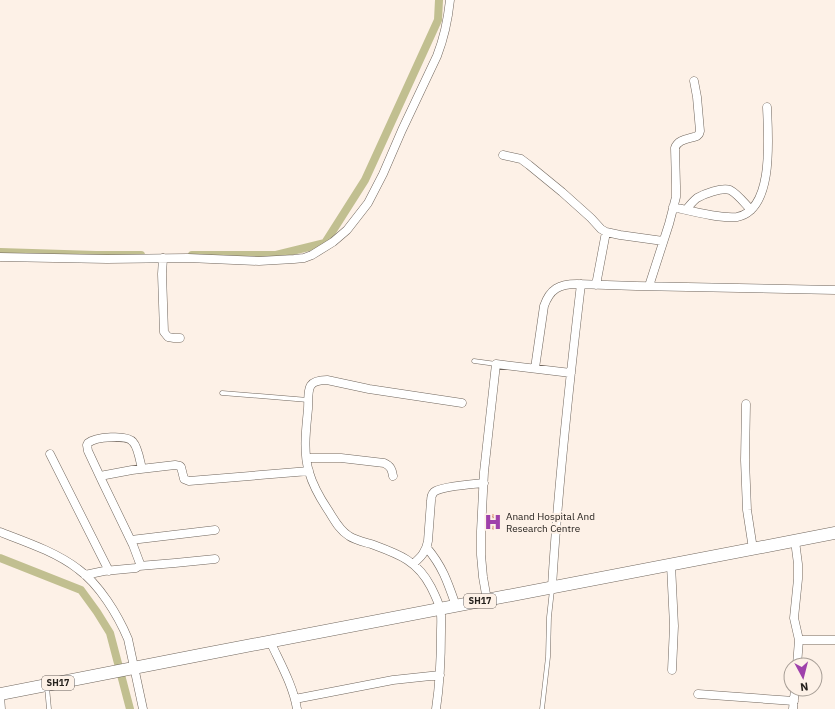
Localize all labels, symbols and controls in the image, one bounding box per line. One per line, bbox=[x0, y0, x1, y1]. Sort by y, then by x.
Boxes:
place label: Anand Hospital And Research Centre bbox=[506, 510, 595, 535]
hospital icon: Anand Hospital And Research Centre bbox=[483, 512, 503, 532]
road number: SH17 bbox=[464, 594, 496, 608]
north arrow bbox=[783, 657, 823, 697]
road number: SH17 bbox=[42, 676, 74, 690]
text: N bbox=[799, 679, 809, 694]

